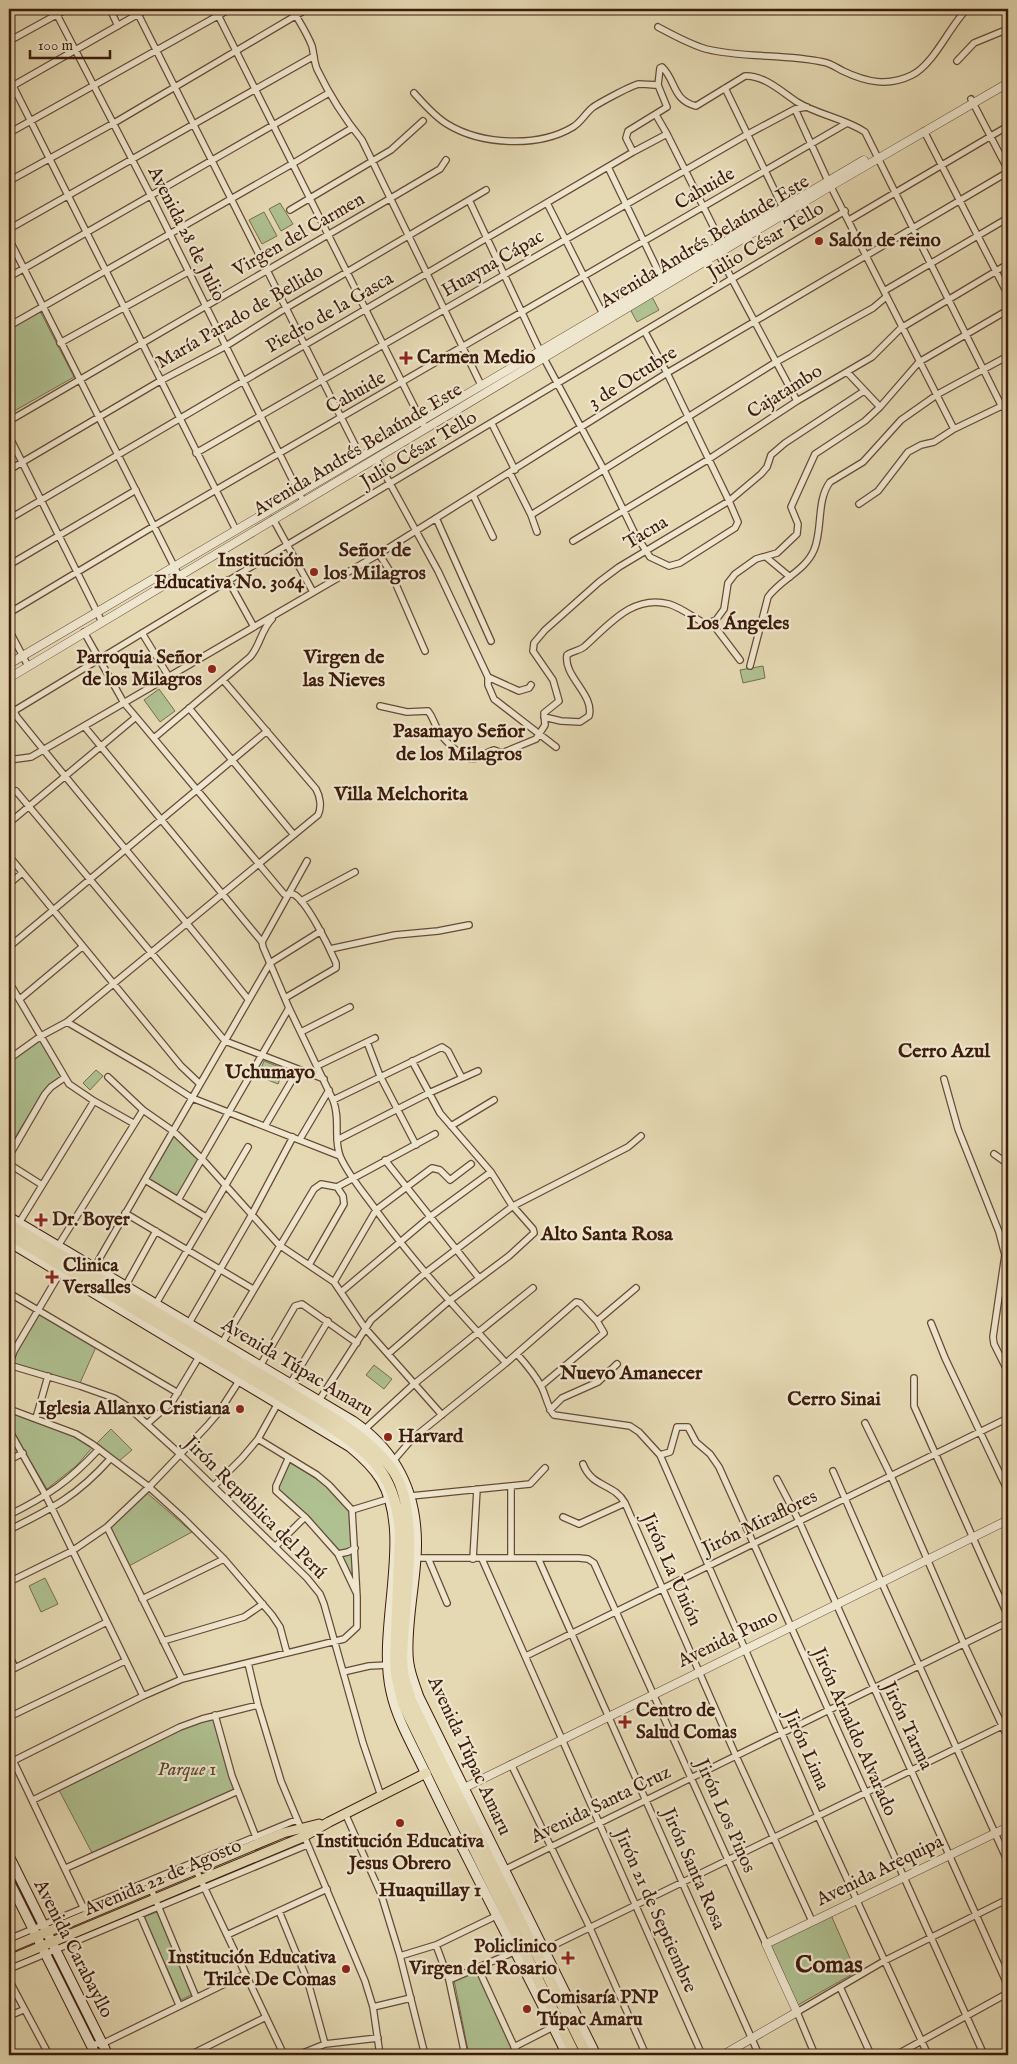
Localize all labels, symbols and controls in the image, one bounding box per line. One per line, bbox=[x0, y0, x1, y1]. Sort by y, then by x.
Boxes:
scale bar bbox=[30, 28, 110, 60]
text: 100 m bbox=[38, 36, 74, 55]
street label: Avenida 28 de Julio bbox=[141, 162, 230, 305]
street label: Cahuide bbox=[671, 162, 740, 216]
street label: Avenida Andrés Belaúnde Este bbox=[595, 170, 814, 314]
street label: Virgen del Carmen bbox=[228, 188, 369, 283]
street label: Julio César Tello bbox=[702, 197, 829, 286]
street label: Huayna Cápac bbox=[438, 225, 548, 303]
place label: Salón de reino bbox=[829, 229, 941, 253]
marker: Salón de reino bbox=[813, 235, 825, 247]
street label: María Parado de Bellido bbox=[152, 259, 328, 375]
street label: Piedro de la Gasca bbox=[262, 266, 399, 359]
street label: 3 de Octubre bbox=[584, 341, 682, 415]
place label: Carmen Medio bbox=[417, 346, 535, 370]
marker: Carmen Medio bbox=[399, 351, 413, 365]
street label: Cajatambo bbox=[743, 359, 827, 425]
street label: Cahuide bbox=[322, 366, 391, 420]
street label: Avenida Andrés Belaúnde Este bbox=[248, 378, 467, 522]
street label: Julio César Tello bbox=[355, 406, 482, 495]
street label: Tacna bbox=[620, 510, 673, 555]
district label: Señor de los Milagros bbox=[323, 538, 426, 586]
place label: Institución Educativa No. 3064 bbox=[154, 549, 305, 595]
marker: Institución Educativa No. 3064 bbox=[308, 566, 320, 578]
district label: Los Ángeles bbox=[687, 611, 789, 636]
district label: Virgen de las Nieves bbox=[302, 645, 385, 693]
place label: Parroquia Señor de los Milagros bbox=[76, 646, 203, 692]
marker: Parroquia Señor de los Milagros bbox=[206, 663, 218, 675]
district label: Pasamayo Señor de los Milagros bbox=[393, 719, 526, 767]
district label: Villa Melchorita bbox=[333, 782, 468, 807]
district label: Cerro Azul bbox=[898, 1039, 990, 1064]
district label: Uchumayo bbox=[224, 1060, 315, 1085]
place label: Dr. Boyer bbox=[52, 1208, 131, 1232]
marker: Dr. Boyer bbox=[34, 1213, 48, 1227]
district label: Alto Santa Rosa bbox=[540, 1222, 673, 1247]
place label: Clinica Versalles bbox=[62, 1254, 131, 1300]
marker: Clinica Versalles bbox=[45, 1270, 59, 1284]
street label: Avenida Túpac Amaru bbox=[216, 1313, 377, 1423]
district label: Nuevo Amanecer bbox=[559, 1361, 703, 1386]
district label: Cerro Sinai bbox=[787, 1387, 881, 1412]
place label: Iglesia Allanxo Cristiana bbox=[38, 1397, 231, 1421]
marker: Iglesia Allanxo Cristiana bbox=[234, 1403, 246, 1415]
place label: Harvard bbox=[398, 1425, 464, 1449]
street label: Jirón República del Perú bbox=[177, 1430, 332, 1585]
marker: Harvard bbox=[382, 1431, 394, 1443]
street label: Jirón Miraflores bbox=[697, 1485, 821, 1562]
street label: Jirón La Unión bbox=[635, 1508, 707, 1630]
street label: Avenida Puno bbox=[673, 1604, 782, 1674]
street label: Jirón Arnaldo Alvarado bbox=[805, 1642, 902, 1820]
street label: Avenida Túpac Amaru bbox=[421, 1672, 516, 1839]
street label: Jirón Tarma bbox=[875, 1676, 938, 1775]
place label: Centro de Salud Comas bbox=[636, 1699, 737, 1745]
street label: Jirón Lima bbox=[777, 1704, 835, 1795]
marker: Centro de Salud Comas bbox=[618, 1715, 632, 1729]
street label: Jirón Los Pinos bbox=[688, 1754, 761, 1877]
park label: Parque 1 bbox=[158, 1758, 216, 1782]
street label: Avenida Santa Cruz bbox=[526, 1761, 675, 1850]
street label: Jirón Santa Rosa bbox=[655, 1803, 731, 1934]
marker: Institución Educativa Jesus Obrero bbox=[394, 1817, 406, 1829]
street label: Jirón 21 de Septiembre bbox=[607, 1824, 702, 1997]
place label: Institución Educativa Jesus Obrero bbox=[316, 1830, 485, 1876]
street label: Avenida Arequipa bbox=[812, 1830, 948, 1913]
street label: Avenida 22 de Agosto bbox=[80, 1834, 245, 1922]
street label: Avenida Carabayllo bbox=[27, 1875, 118, 2022]
district label: Huaquillay 1 bbox=[379, 1878, 481, 1903]
place label: Policlinico Virgen del Rosario bbox=[408, 1935, 557, 1981]
place label: Institución Educativa Trilce De Comas bbox=[168, 1946, 337, 1992]
district label: Comas bbox=[795, 1950, 863, 1981]
marker: Policlinico Virgen del Rosario bbox=[561, 1951, 575, 1965]
marker: Institución Educativa Trilce De Comas bbox=[340, 1963, 352, 1975]
place label: Comisaría PNP Túpac Amaru bbox=[536, 1986, 658, 2032]
marker: Comisaría PNP Túpac Amaru bbox=[521, 2003, 533, 2015]

